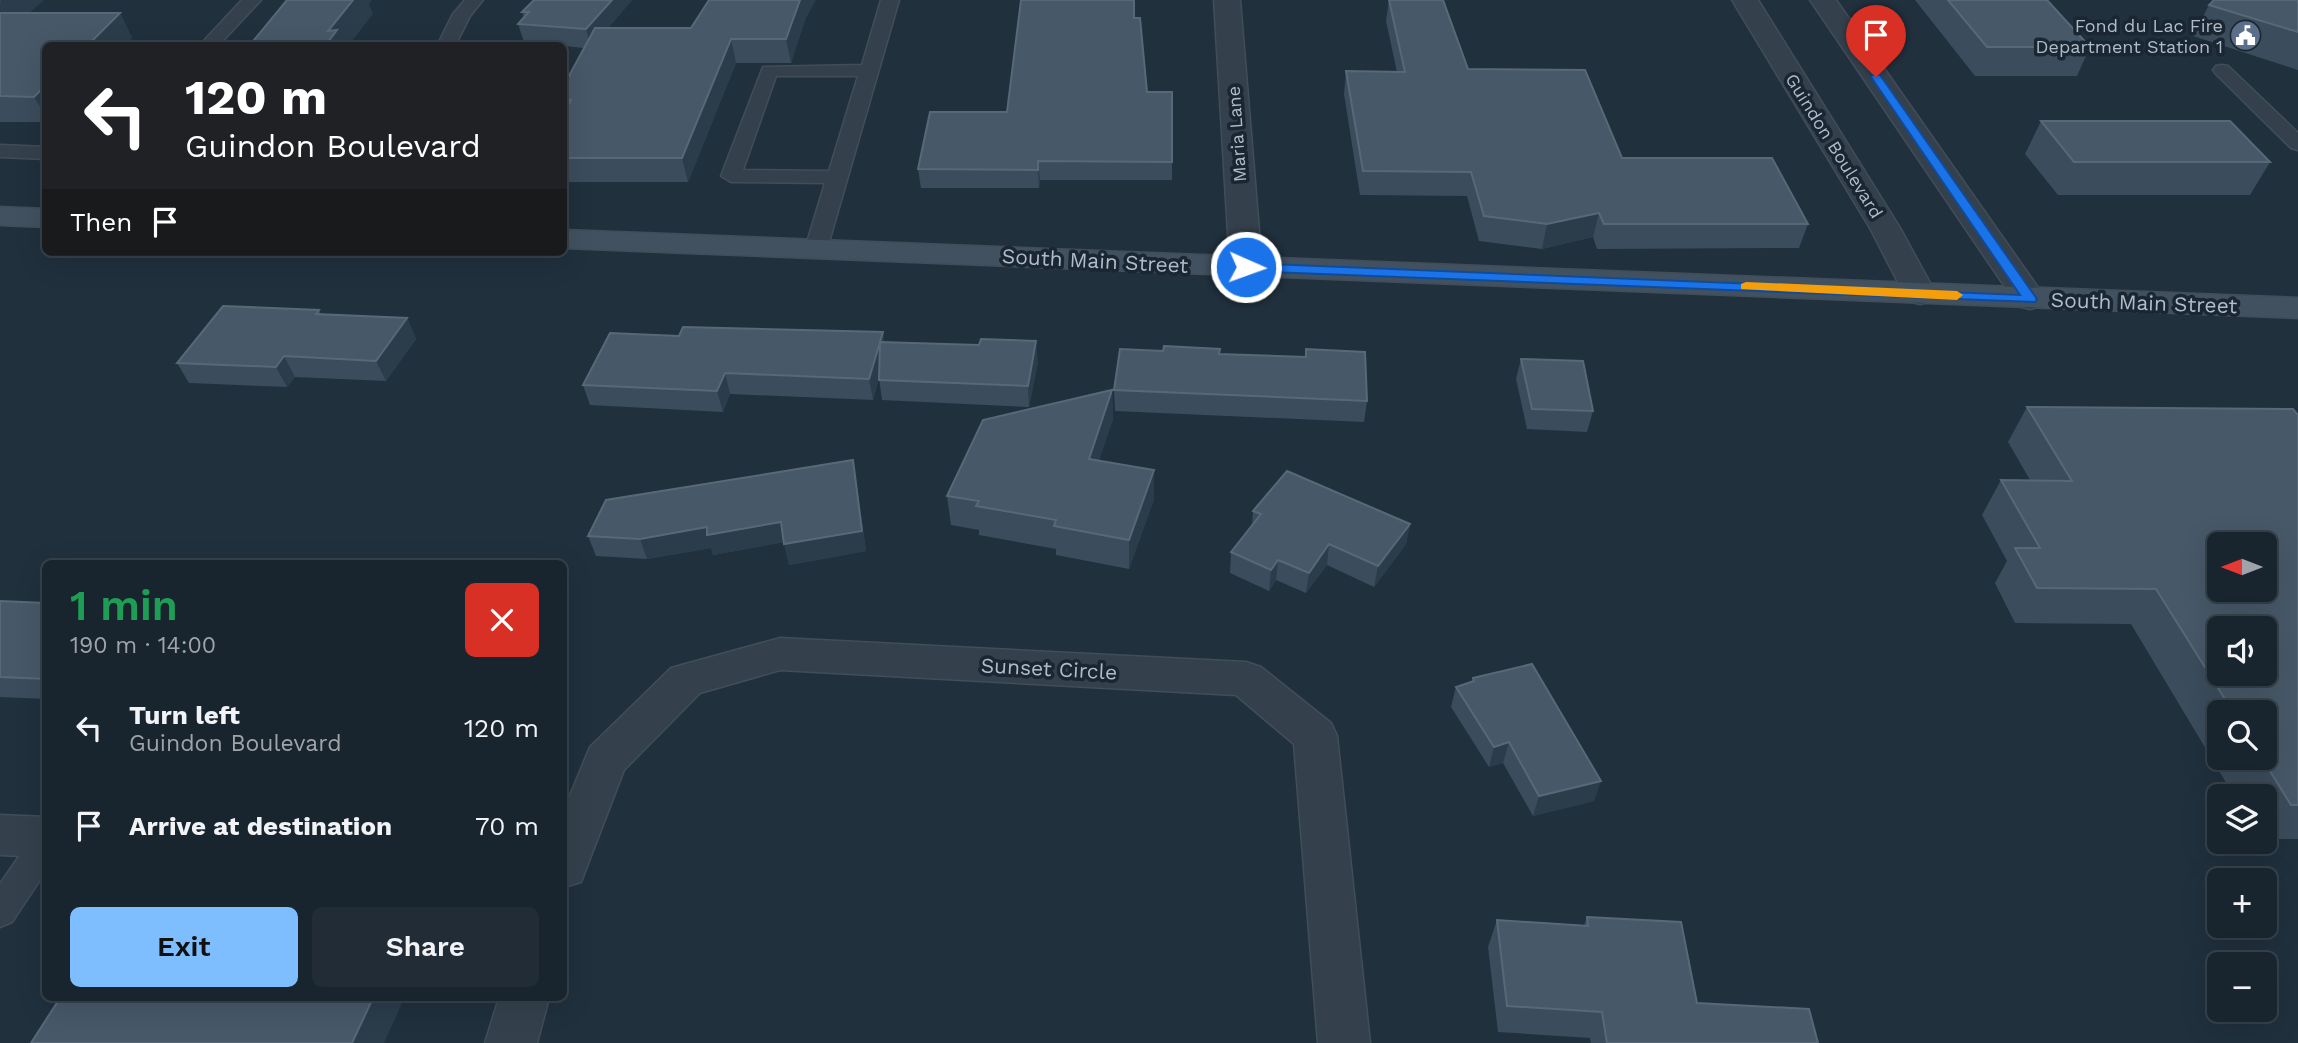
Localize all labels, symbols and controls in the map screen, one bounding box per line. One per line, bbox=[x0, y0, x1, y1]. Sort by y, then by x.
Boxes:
pin bbox=[1846, 5, 1906, 77]
place label: Fond du Lac Fire Department Station 1 bbox=[2036, 15, 2223, 57]
icon: arrive bbox=[1857, 16, 1895, 54]
public building icon: Fond du Lac Fire Department Station 1 bbox=[2229, 19, 2263, 53]
text: 120 m bbox=[185, 68, 327, 126]
icon: left bbox=[70, 70, 161, 161]
street label: Guindon Boulevard bbox=[1781, 70, 1887, 222]
street label: Maria Lane bbox=[1223, 85, 1250, 183]
text: Guindon Boulevard bbox=[185, 127, 481, 165]
icon: arrive bbox=[146, 203, 184, 241]
text: Then bbox=[70, 207, 132, 237]
position arrow bbox=[1209, 230, 1283, 304]
street label: South Main Street bbox=[1001, 243, 1189, 278]
street label: South Main Street bbox=[2050, 287, 2238, 318]
north arrow bbox=[2207, 532, 2277, 602]
map controls bbox=[2207, 532, 2277, 1022]
text: 1 min bbox=[70, 581, 178, 630]
button: close bbox=[465, 583, 539, 657]
button: sound bbox=[2207, 616, 2277, 686]
text: 190 m · 14:00 bbox=[70, 632, 216, 659]
street label: Sunset Circle bbox=[980, 652, 1118, 685]
text: Turn left bbox=[129, 700, 240, 730]
button: search bbox=[2207, 700, 2277, 770]
icon: left bbox=[70, 709, 108, 747]
text: 120 m bbox=[464, 713, 539, 743]
text: Guindon Boulevard bbox=[129, 730, 342, 757]
button: layers bbox=[2207, 784, 2277, 854]
icon: arrive bbox=[70, 807, 108, 845]
text: Arrive at destination bbox=[129, 811, 392, 841]
text: 70 m bbox=[475, 811, 539, 841]
button: + bbox=[2207, 868, 2277, 938]
button: Exit bbox=[70, 907, 298, 987]
button: Share bbox=[312, 907, 539, 987]
button: − bbox=[2207, 952, 2277, 1022]

